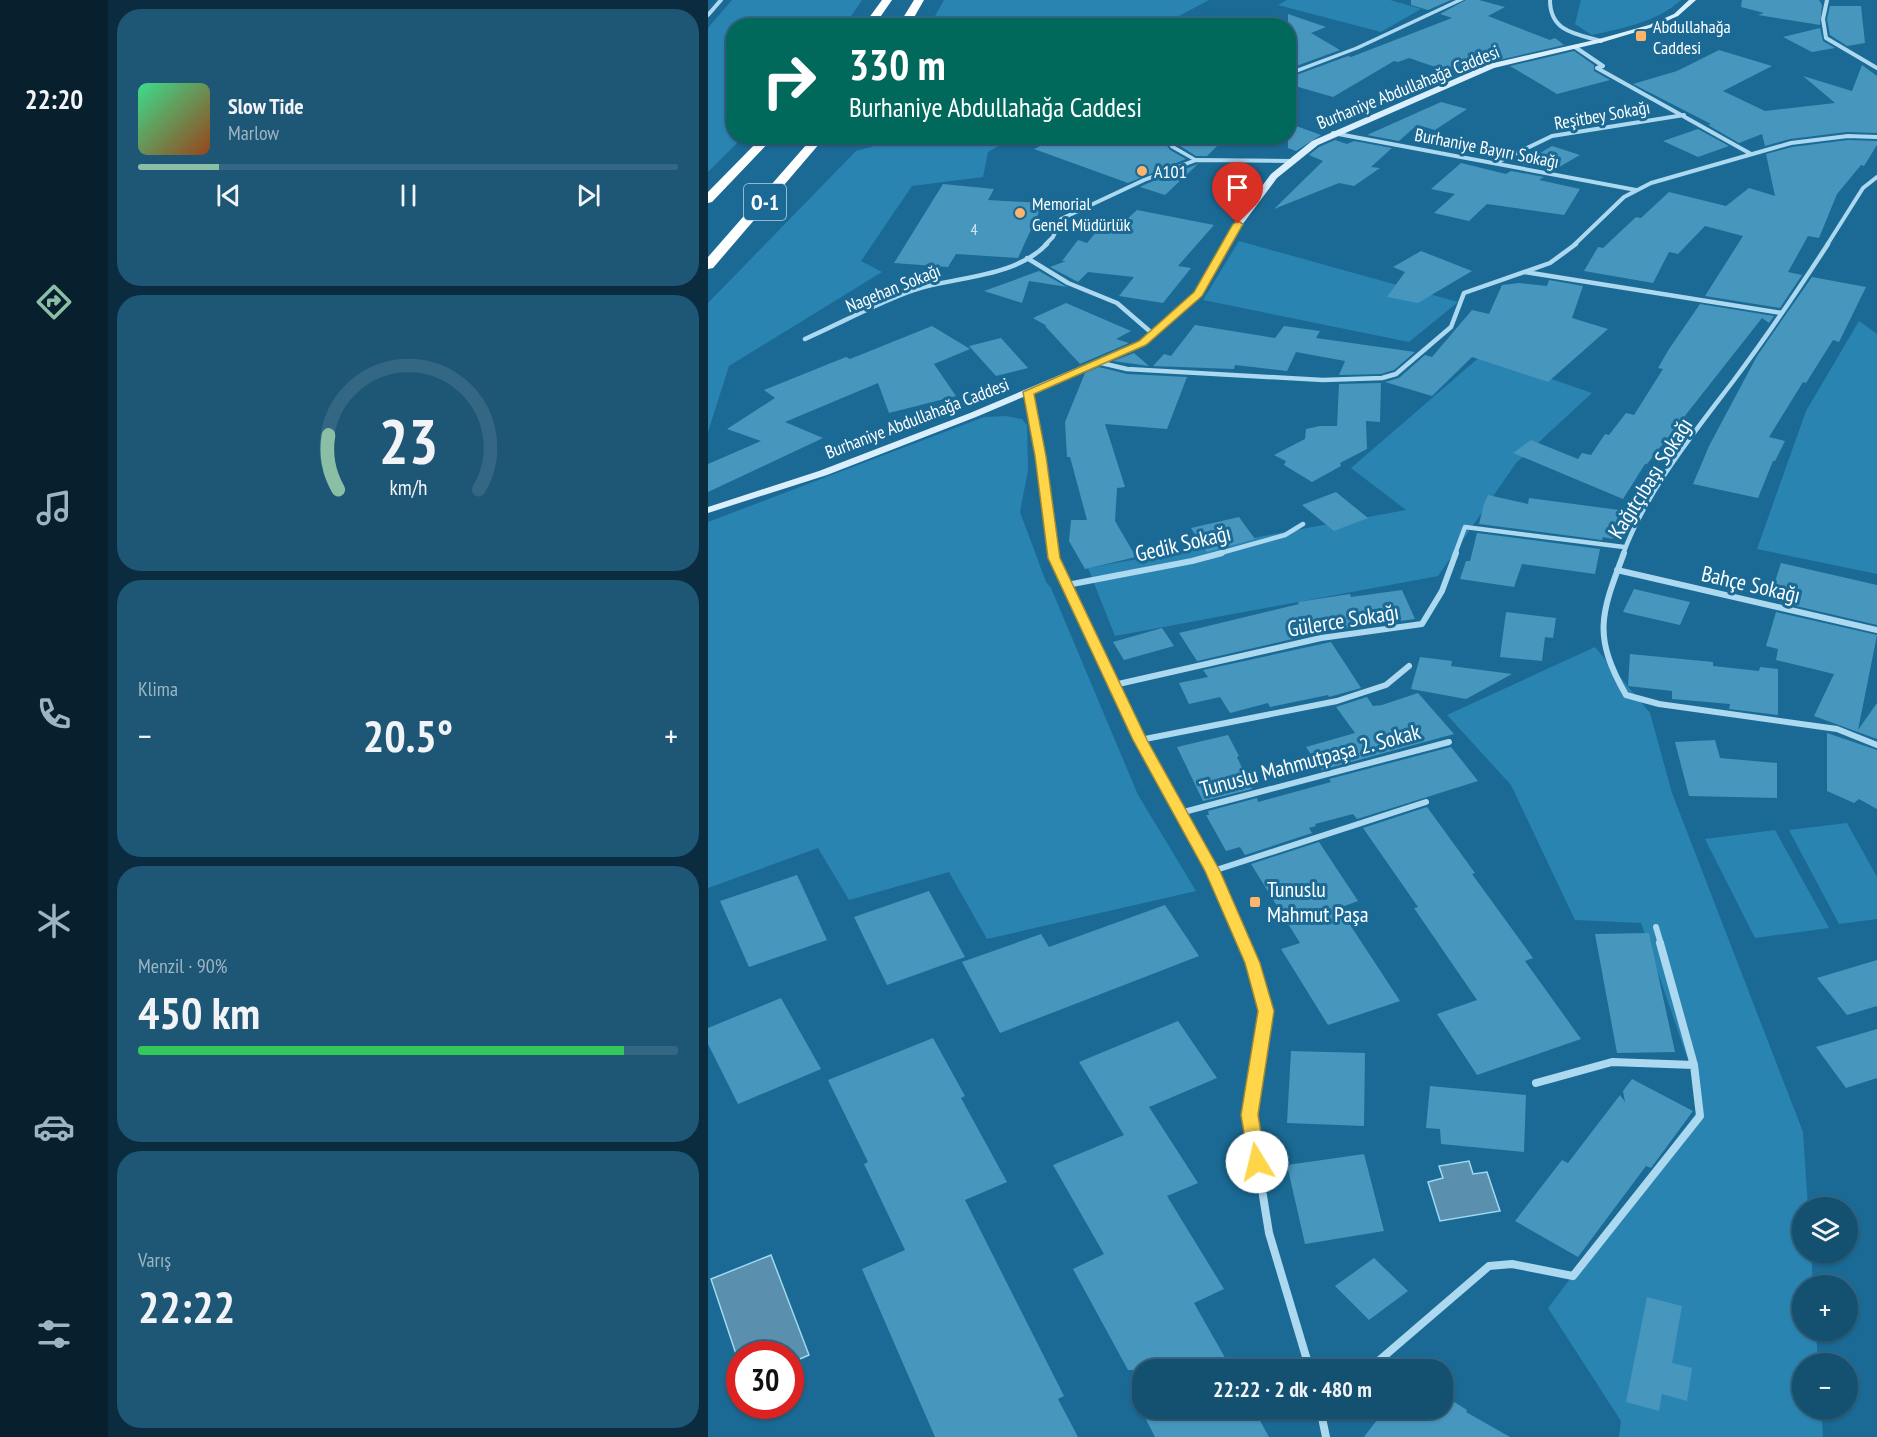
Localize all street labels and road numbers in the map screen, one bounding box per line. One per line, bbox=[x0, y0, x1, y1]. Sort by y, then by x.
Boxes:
street label: Burhaniye Abdullahağa Caddesi bbox=[1313, 40, 1503, 134]
street label: Reşitbey Sokağı bbox=[1552, 95, 1652, 135]
street label: Burhaniye Bayırı Sokağı bbox=[1413, 123, 1561, 173]
road number: O-1 bbox=[744, 184, 786, 220]
street label: Nagehan Sokağı bbox=[842, 259, 944, 317]
street label: Burhaniye Abdullahağa Caddesi bbox=[822, 372, 1012, 464]
street label: Kağıtçıbaşı Sokağı bbox=[1602, 412, 1698, 544]
street label: Gedik Sokağı bbox=[1132, 518, 1234, 568]
street label: Bahçe Sokağı bbox=[1699, 559, 1803, 609]
street label: Gülerce Sokağı bbox=[1285, 597, 1401, 643]
street label: Tunuslu Mahmutpaşa 2. Sokak bbox=[1197, 717, 1424, 803]

